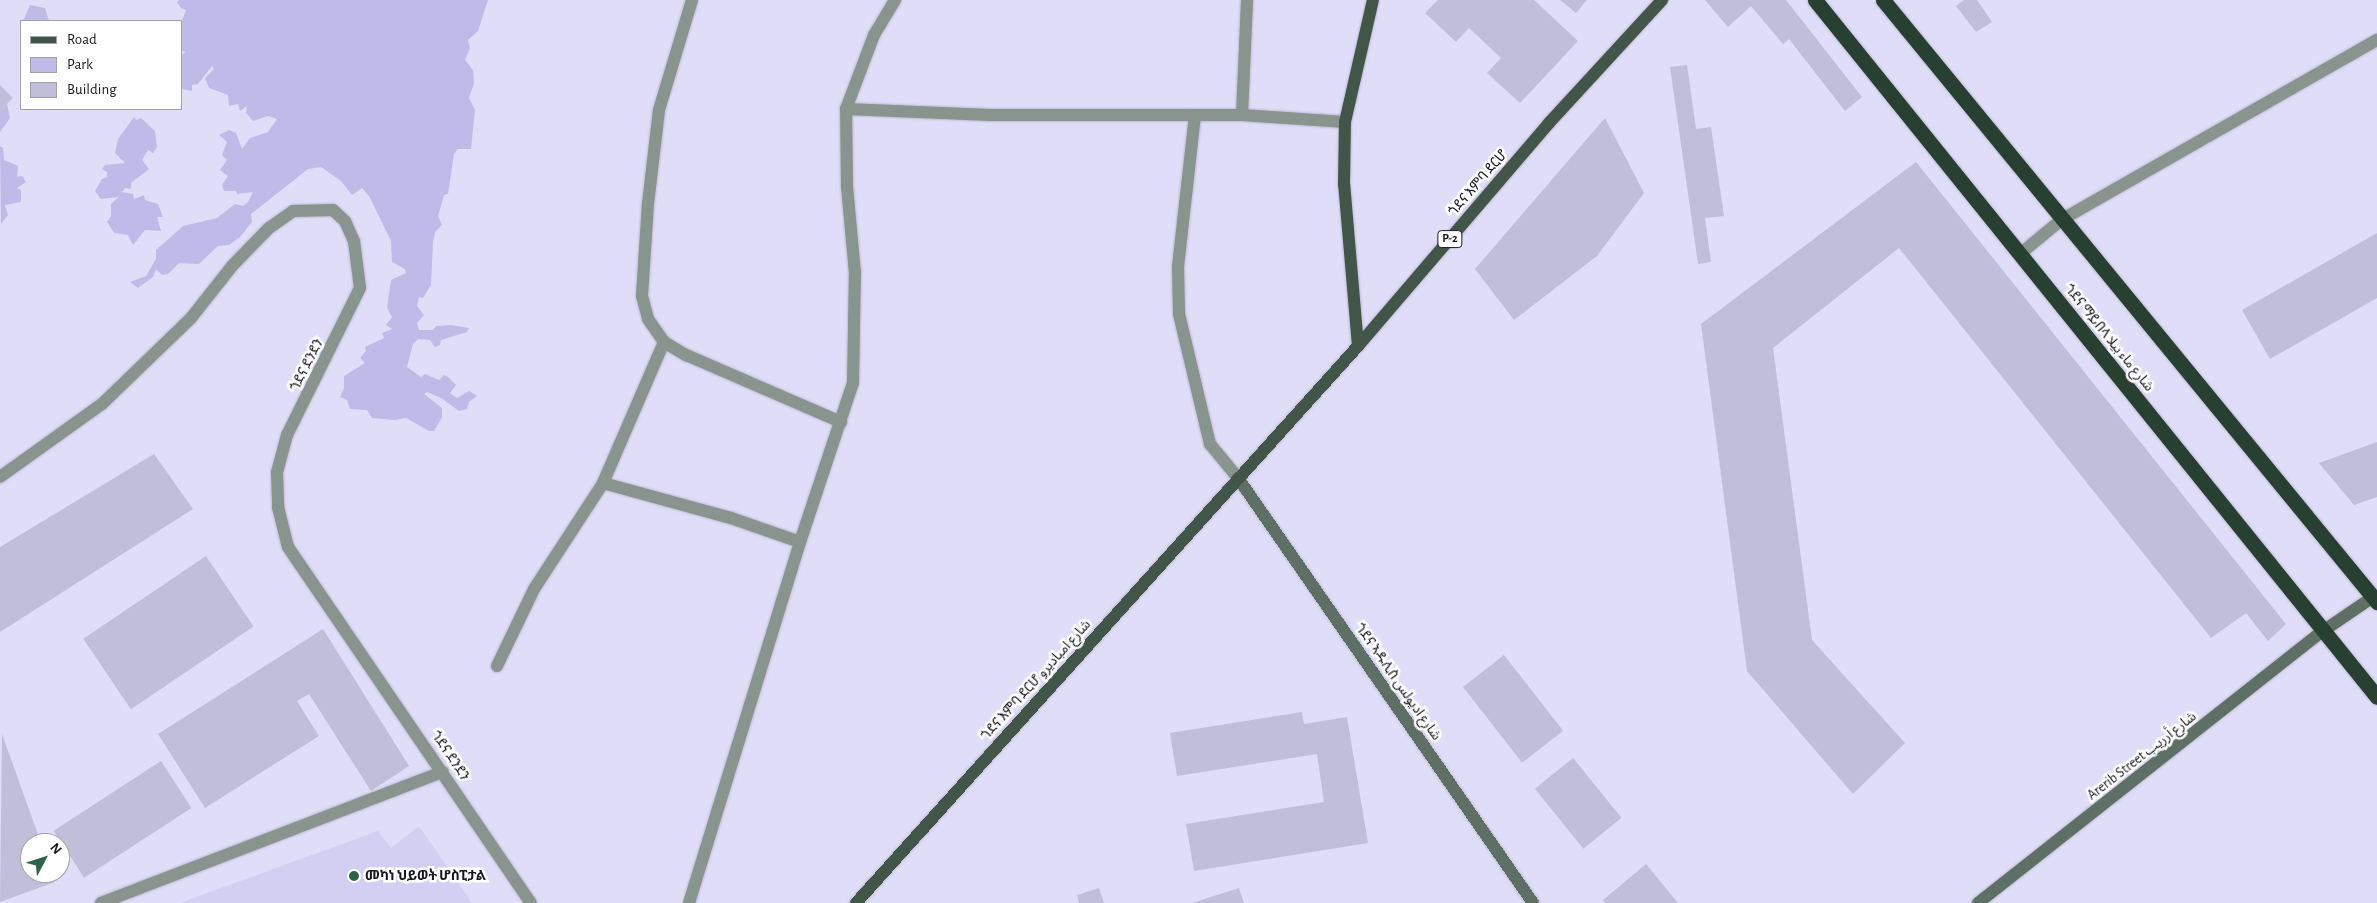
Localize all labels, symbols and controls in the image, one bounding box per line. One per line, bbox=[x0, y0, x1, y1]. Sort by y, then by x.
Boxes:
legend bbox=[20, 20, 182, 110]
text: Road bbox=[67, 32, 97, 47]
text: Park bbox=[67, 57, 93, 72]
text: Building bbox=[67, 82, 117, 97]
street label: ጎደና እምባ ደርሆ bbox=[1445, 147, 1511, 219]
road number: P-2 bbox=[1436, 230, 1464, 248]
street label: ጎደና ማይበላ شارع ماء بيلا bbox=[2061, 281, 2157, 395]
street label: ጎደና ደንደን bbox=[287, 336, 327, 394]
street label: ጎደና እምባ ደርሆ شارع امباديرو bbox=[978, 616, 1094, 744]
street label: ጎደና ኣዱሊስ شارع اديولس bbox=[1351, 620, 1445, 744]
street label: Arerib Street شارع أرريب bbox=[2084, 708, 2200, 804]
street label: ጎደና ደንደን bbox=[427, 728, 473, 784]
north arrow bbox=[20, 833, 70, 883]
text: N bbox=[47, 841, 64, 857]
place label: መካነ ህይወት ሆስፒታል bbox=[365, 868, 486, 884]
marker: መካነ ህይወት ሆስፒታል bbox=[347, 869, 361, 883]

